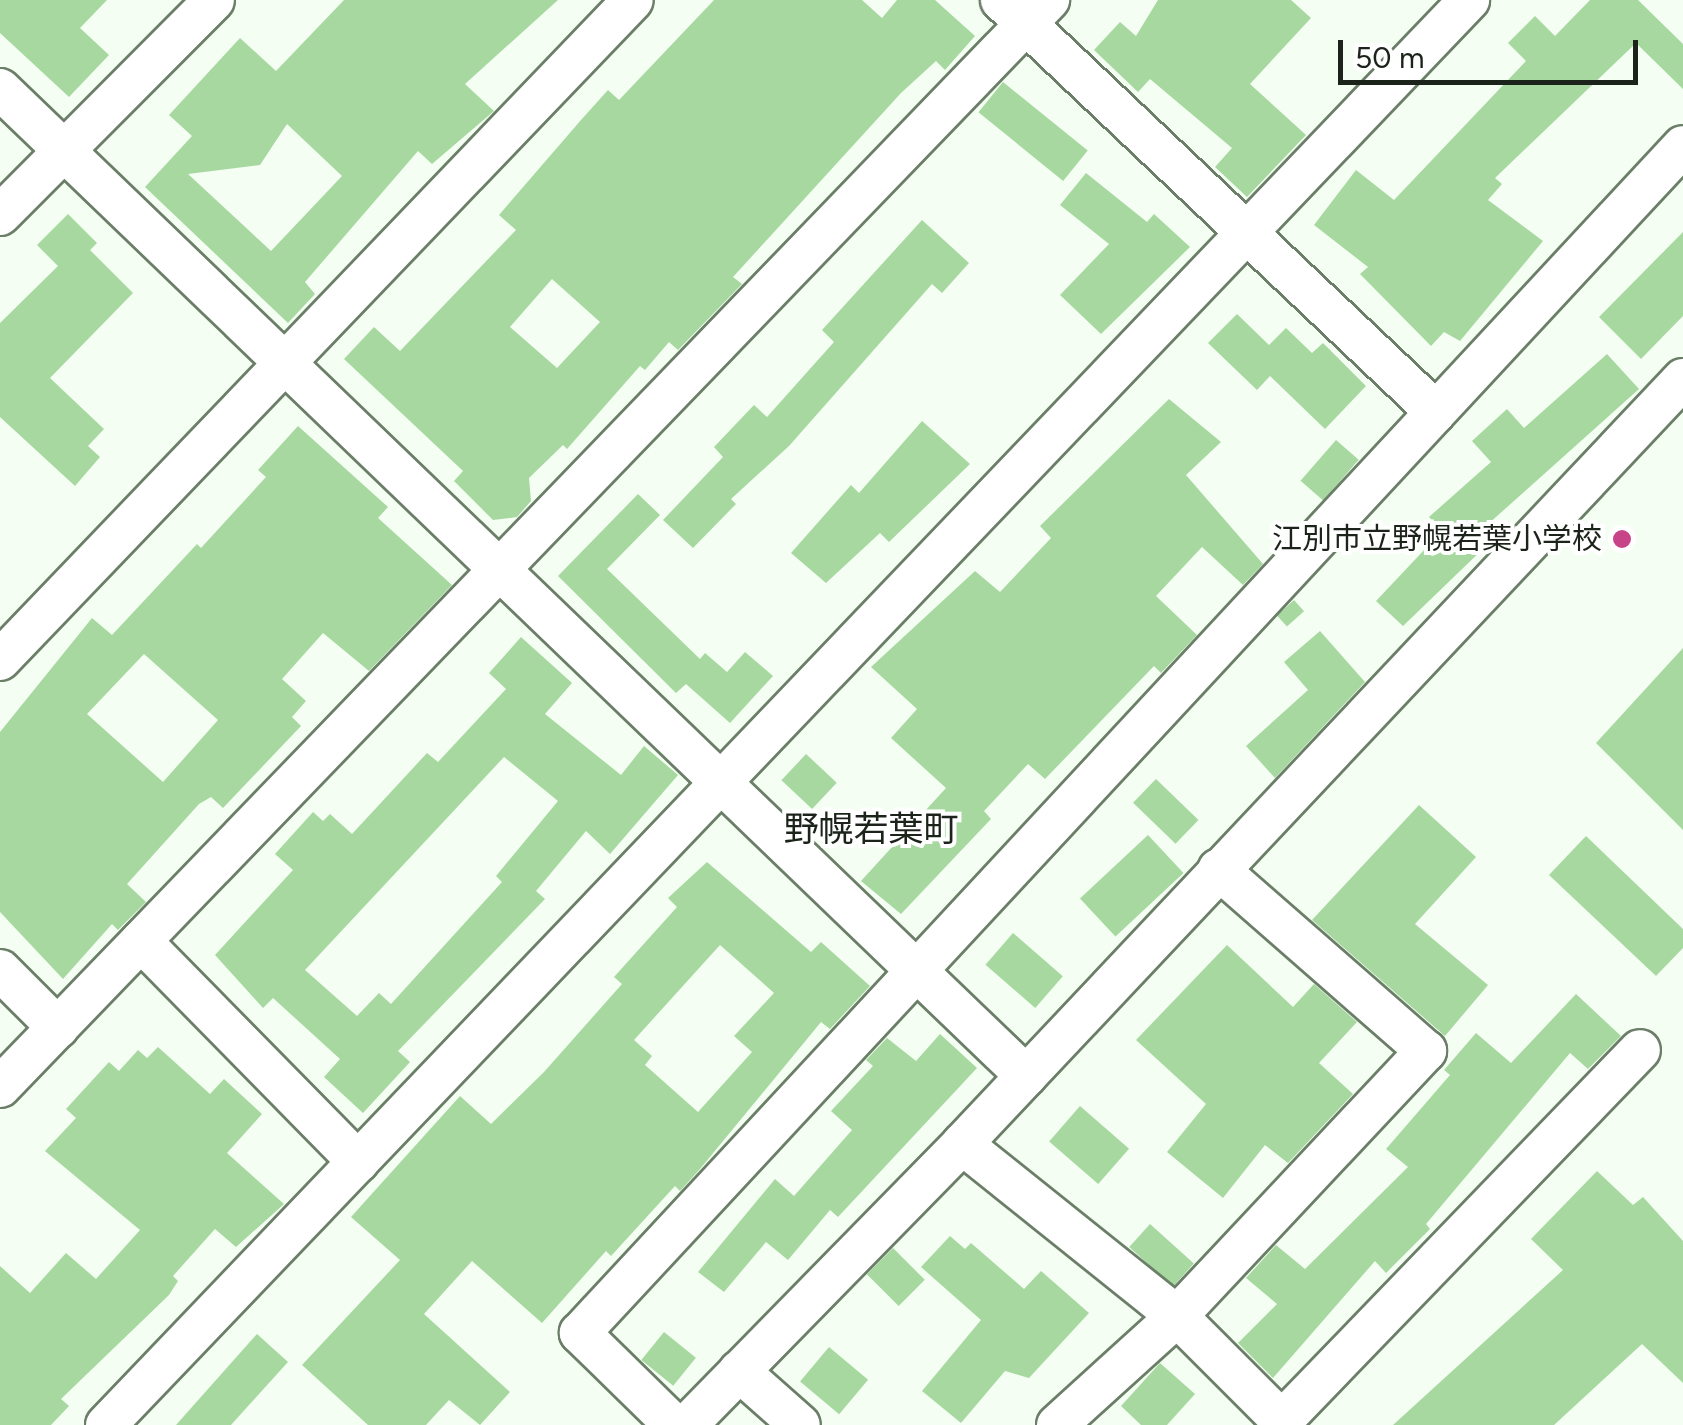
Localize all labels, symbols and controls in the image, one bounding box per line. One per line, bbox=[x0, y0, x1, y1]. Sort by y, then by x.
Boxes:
scale bar bbox=[1343, 20, 1643, 82]
text: 50 m bbox=[1355, 39, 1424, 76]
place label: 江別市立野幌若葉小学校 bbox=[1272, 521, 1602, 557]
marker: 江別市立野幌若葉小学校 bbox=[1611, 528, 1633, 550]
district label: 野幌若葉町 bbox=[784, 808, 958, 850]

